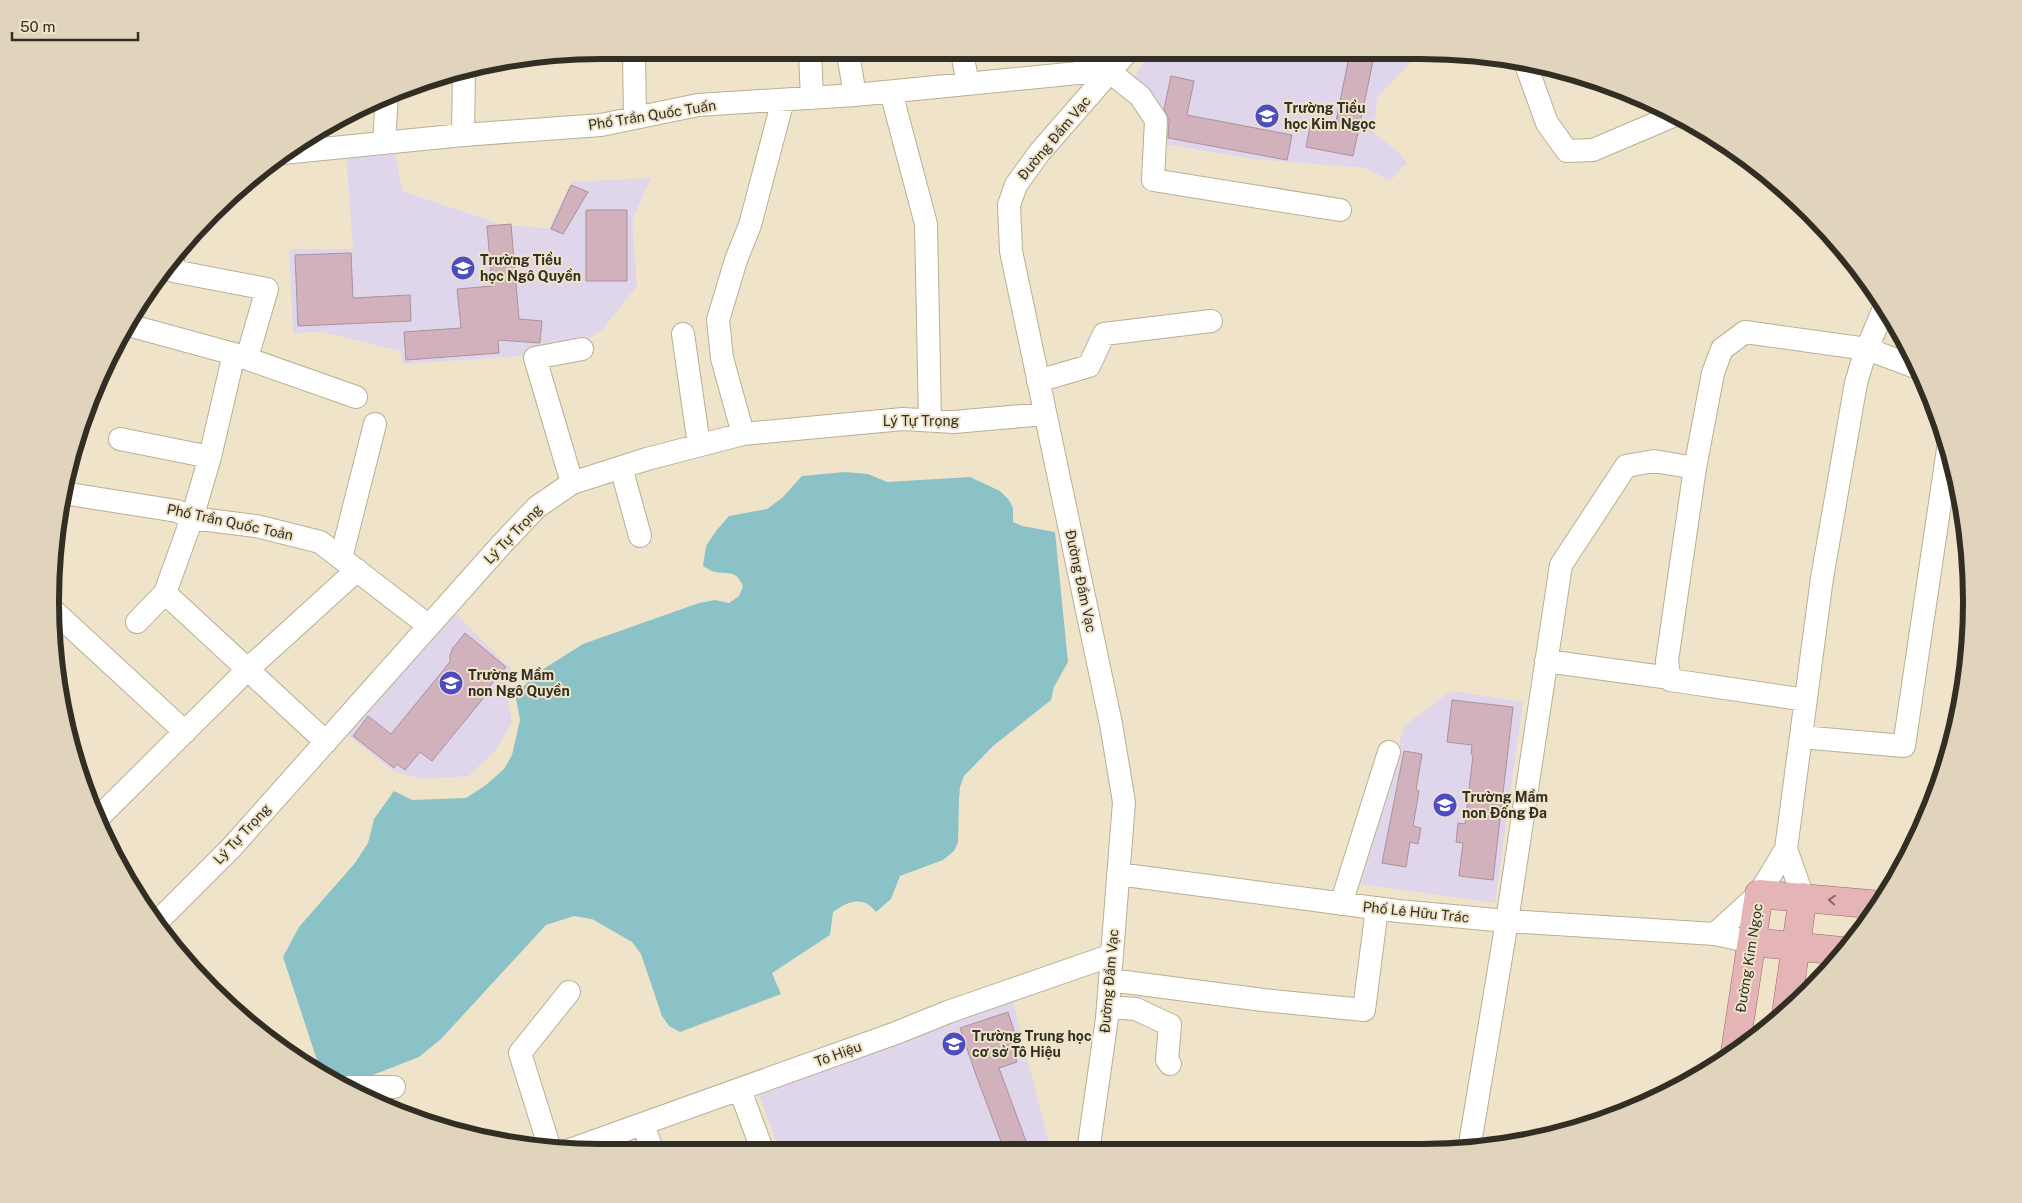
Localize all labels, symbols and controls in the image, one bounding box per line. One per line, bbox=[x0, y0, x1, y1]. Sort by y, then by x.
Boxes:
scale bar bbox=[12, 10, 139, 42]
text: 50 m bbox=[20, 18, 55, 35]
street label: Đường Đầm Vạc bbox=[1014, 93, 1094, 183]
street label: Phố Trần Quốc Tuấn bbox=[587, 97, 717, 133]
place label: Trường Tiểu học Kim Ngọc bbox=[1284, 99, 1376, 132]
school or university icon: Trường Tiểu học Kim Ngọc bbox=[1254, 103, 1280, 129]
place label: Trường Tiểu học Ngô Quyền bbox=[480, 251, 581, 284]
school or university icon: Trường Tiểu học Ngô Quyền bbox=[450, 255, 476, 281]
street label: Lý Tự Trọng bbox=[883, 413, 959, 429]
street label: Phố Trần Quốc Toản bbox=[165, 501, 295, 543]
street label: Lý Tự Trọng bbox=[481, 501, 545, 567]
street label: Đường Đầm Vạc bbox=[1062, 528, 1100, 634]
place label: Trường Mầm non Ngô Quyền bbox=[468, 667, 570, 699]
school or university icon: Trường Mầm non Ngô Quyền bbox=[438, 670, 464, 696]
place label: Trường Mầm non Đống Đa bbox=[1462, 789, 1548, 821]
school or university icon: Trường Mầm non Đống Đa bbox=[1432, 792, 1458, 818]
street label: Lý Tự Trọng bbox=[210, 800, 274, 867]
one-way arrow bbox=[1828, 895, 1836, 906]
street label: Phố Lê Hữu Trác bbox=[1362, 898, 1470, 926]
street label: Đường Kim Ngọc bbox=[1732, 902, 1766, 1014]
street label: Đường Đầm Vạc bbox=[1096, 928, 1122, 1034]
place label: Trường Trung học cơ sở Tô Hiệu bbox=[972, 1028, 1092, 1060]
school or university icon: Trường Trung học cơ sở Tô Hiệu bbox=[941, 1031, 967, 1057]
street label: Tô Hiệu bbox=[812, 1038, 864, 1070]

